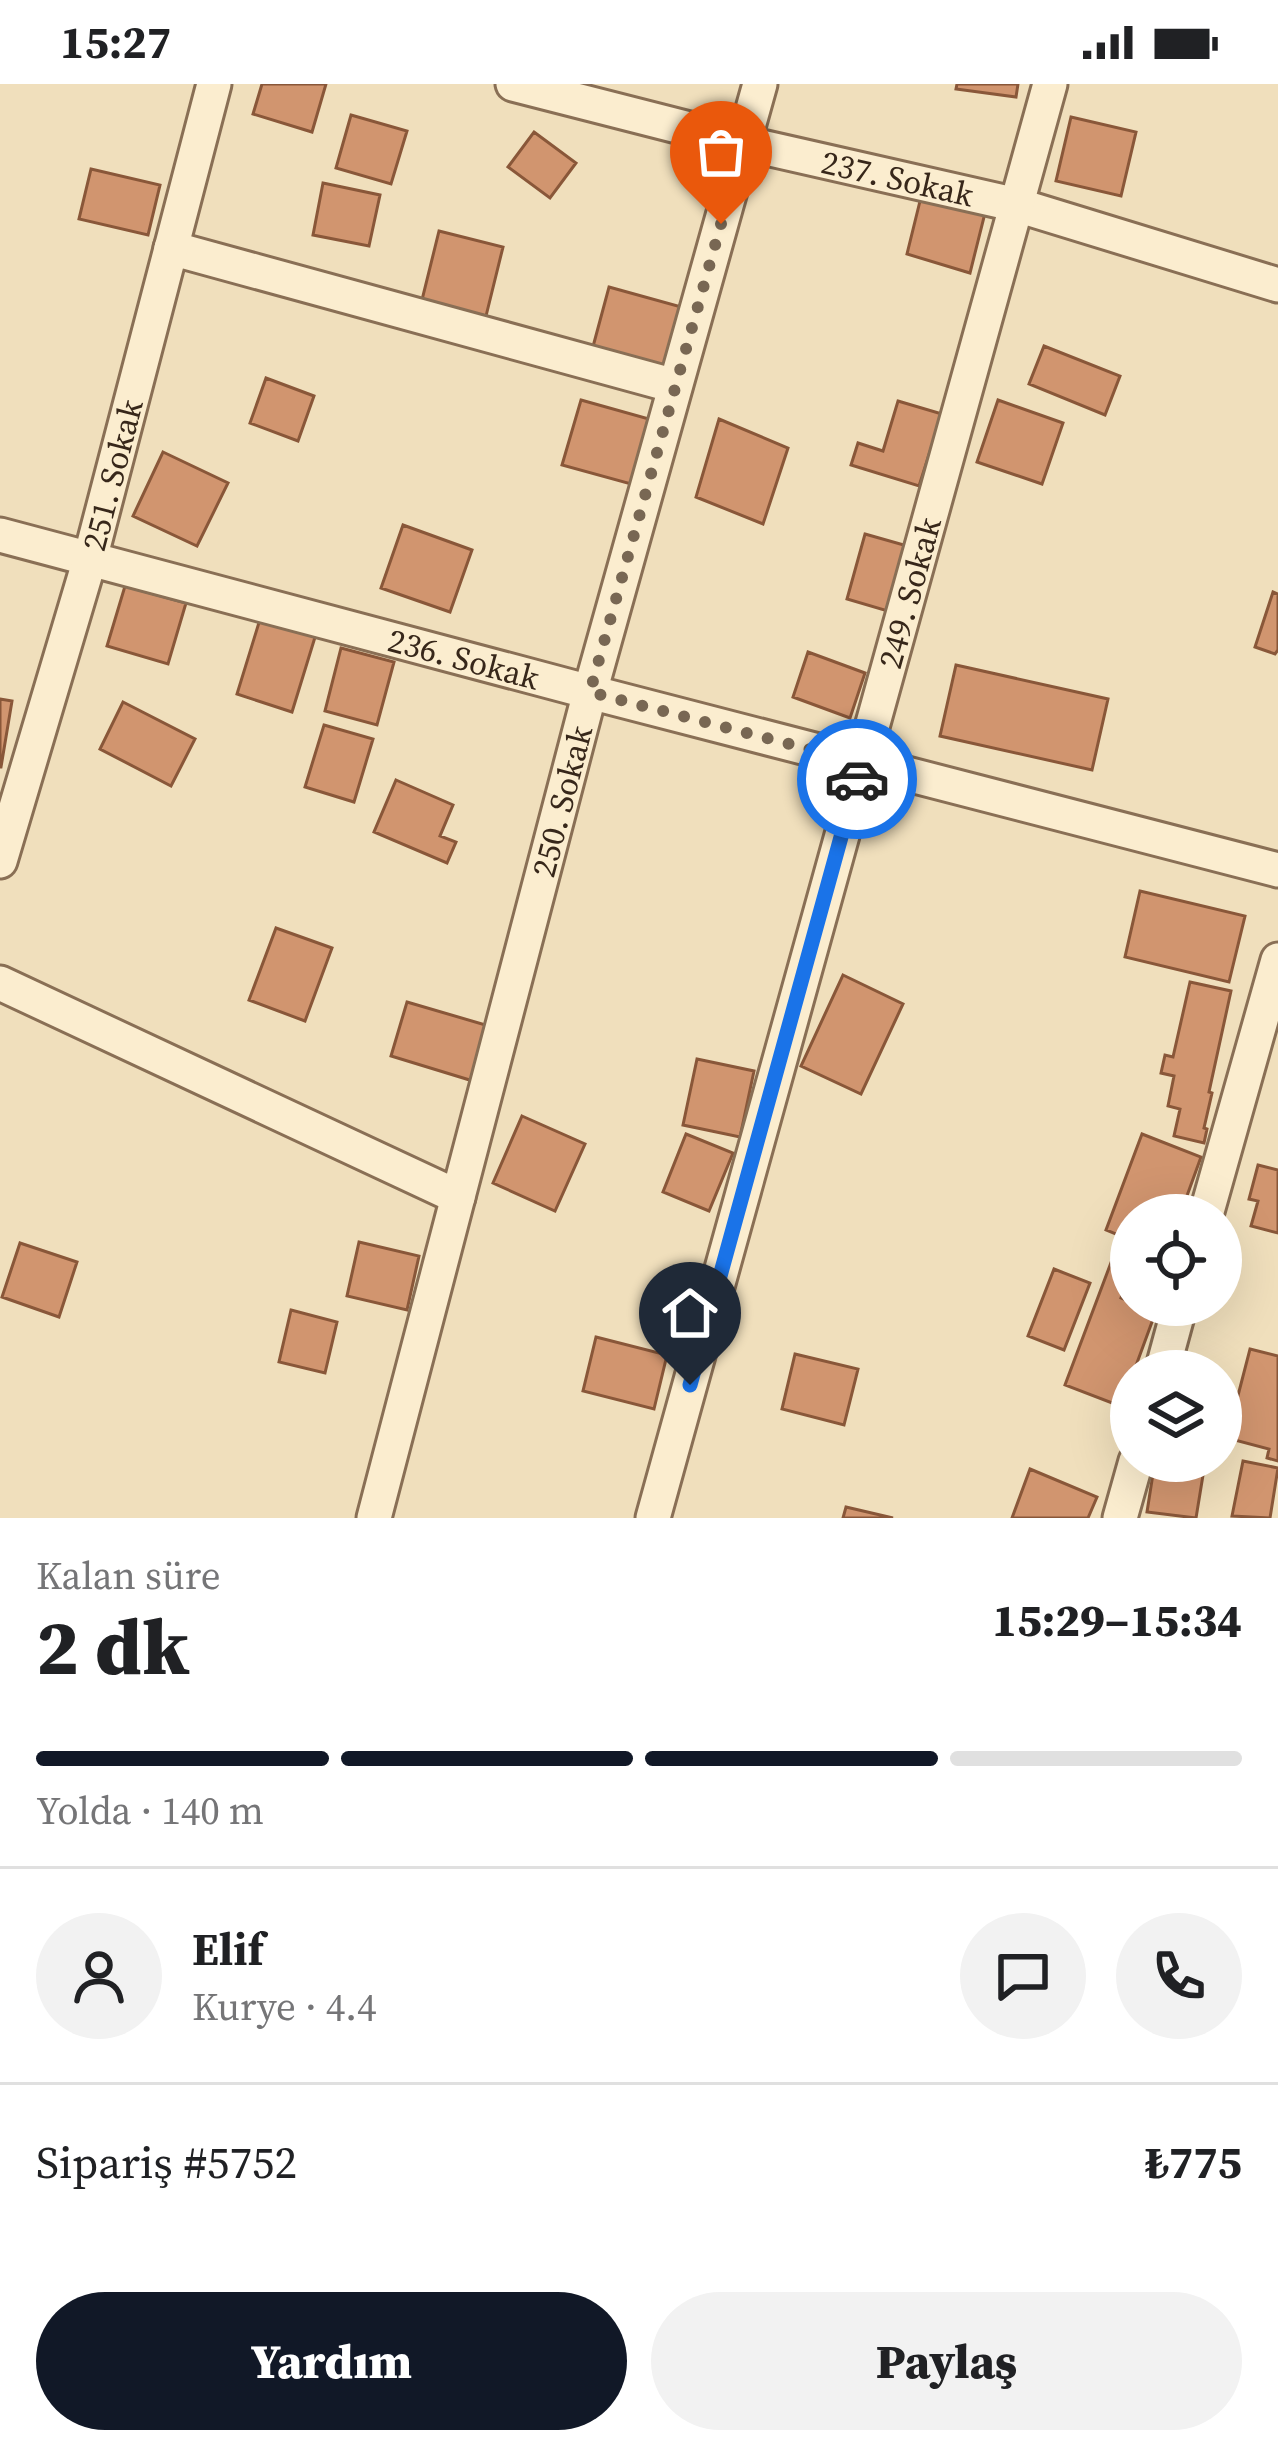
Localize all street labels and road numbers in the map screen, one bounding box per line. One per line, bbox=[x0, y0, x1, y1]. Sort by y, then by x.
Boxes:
street label: 237. Sokak bbox=[817, 139, 979, 217]
street label: 251. Sokak bbox=[71, 393, 153, 555]
street label: 249. Sokak bbox=[867, 511, 952, 673]
street label: 236. Sokak bbox=[383, 617, 545, 700]
street label: 250. Sokak bbox=[520, 720, 603, 882]

